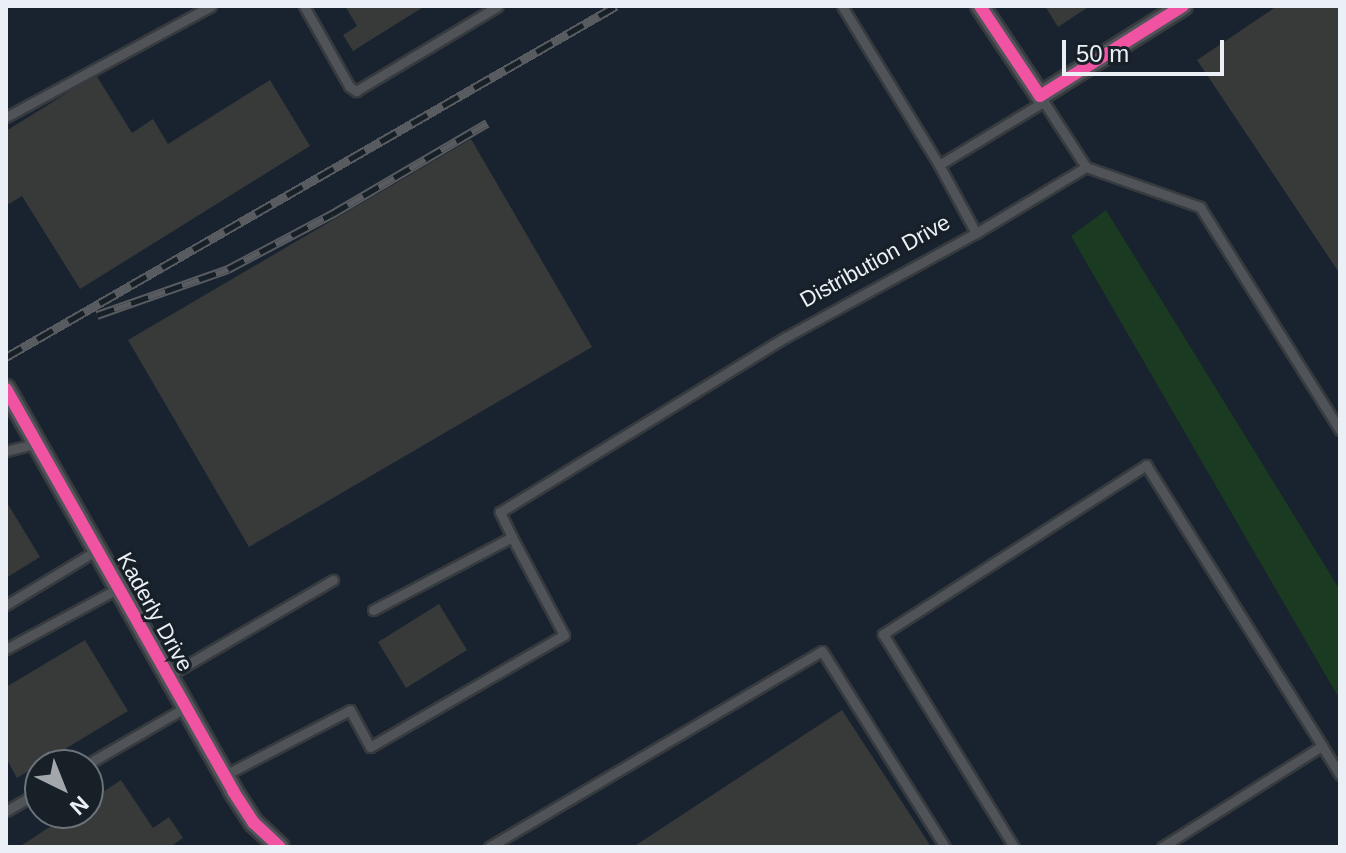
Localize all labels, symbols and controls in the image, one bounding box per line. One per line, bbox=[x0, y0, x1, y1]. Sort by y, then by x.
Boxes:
scale bar bbox=[1066, 24, 1228, 74]
text: 50 m bbox=[1076, 40, 1129, 67]
street label: Distribution Drive bbox=[795, 209, 955, 313]
street label: Kaderly Drive bbox=[111, 548, 199, 676]
north arrow bbox=[24, 749, 104, 829]
text: N bbox=[65, 791, 94, 820]

